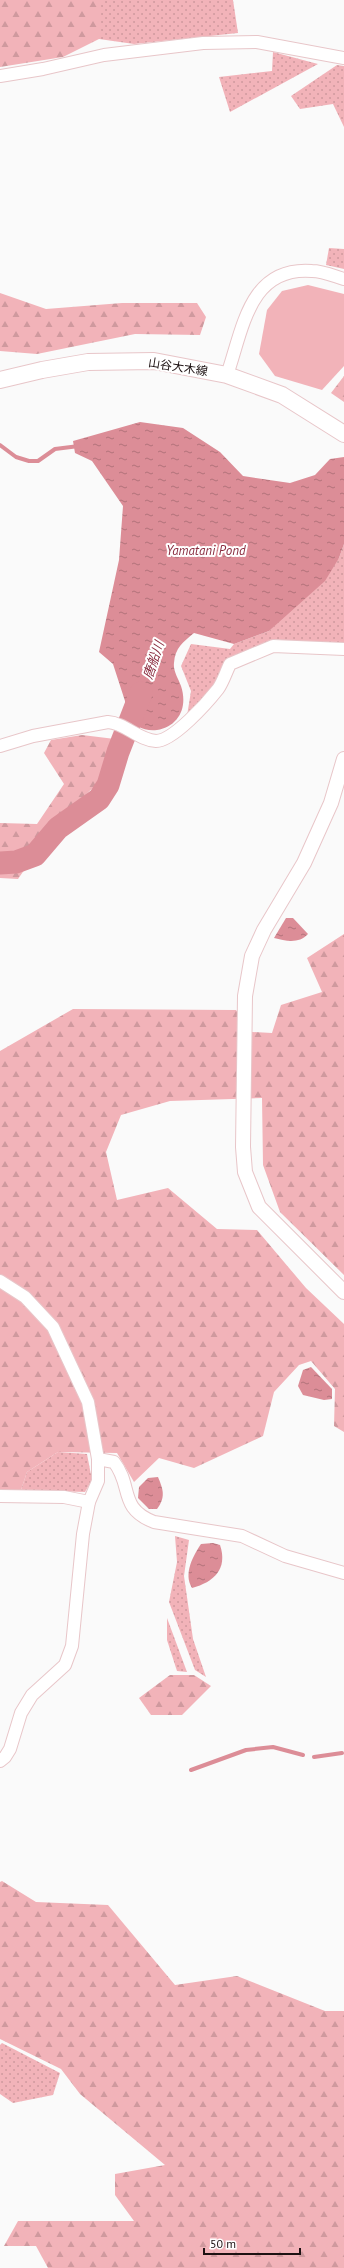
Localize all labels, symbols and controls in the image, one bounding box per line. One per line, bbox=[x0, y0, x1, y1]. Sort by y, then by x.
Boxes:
street label: 山谷大木線 bbox=[147, 354, 209, 379]
water label: Yamatani Pond bbox=[166, 542, 246, 559]
water label: 唐船川 bbox=[139, 637, 169, 681]
scale bar bbox=[204, 2230, 300, 2256]
text: 50 m bbox=[210, 2236, 236, 2251]

